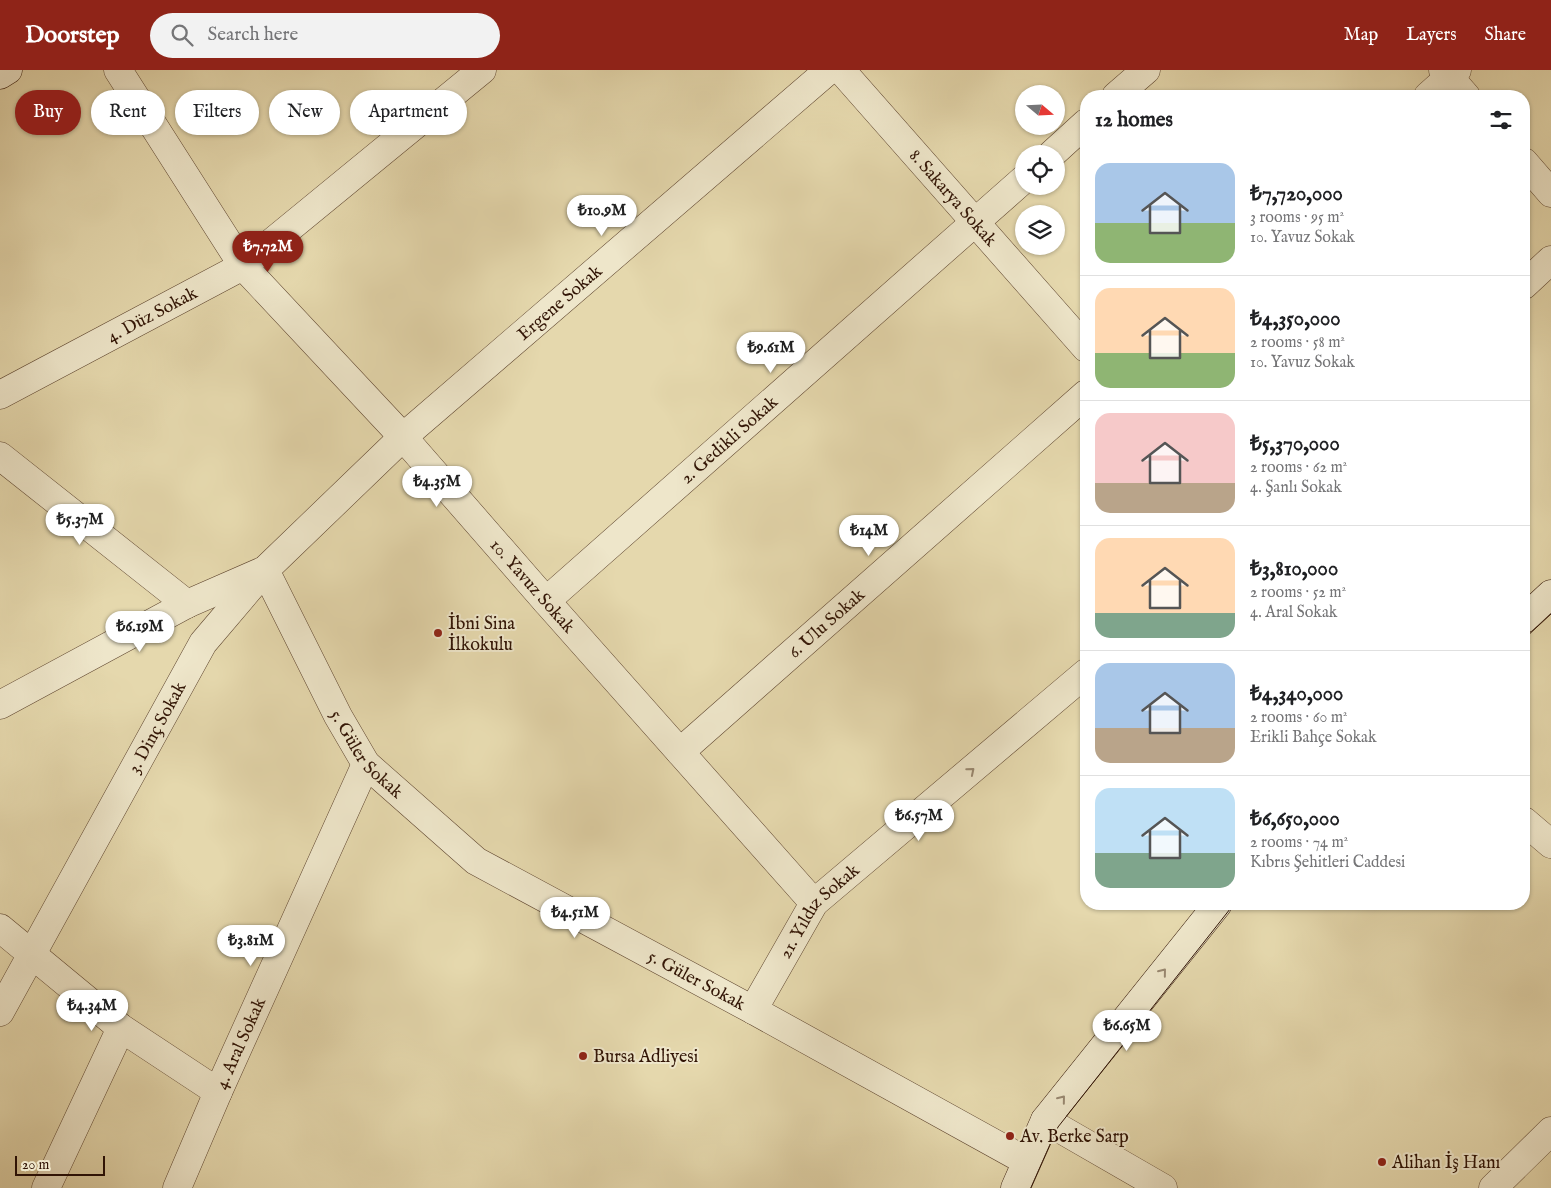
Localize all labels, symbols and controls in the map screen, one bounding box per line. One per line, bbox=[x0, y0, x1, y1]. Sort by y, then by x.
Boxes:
search box bbox=[150, 13, 500, 58]
text: Doorstep bbox=[25, 20, 120, 51]
icon: search bbox=[168, 21, 196, 49]
text: Search here bbox=[208, 23, 298, 47]
text: Map bbox=[1344, 24, 1378, 47]
text: Layers bbox=[1406, 24, 1457, 47]
text: Share bbox=[1485, 24, 1526, 47]
north arrow bbox=[1015, 85, 1065, 135]
map controls bbox=[1015, 85, 1065, 255]
chip: Buy bbox=[15, 90, 81, 135]
chip: Rent bbox=[91, 90, 165, 135]
chip: Filters bbox=[175, 90, 259, 135]
chip: New bbox=[269, 90, 340, 135]
chip: Apartment bbox=[350, 90, 467, 135]
icon: filters bbox=[1487, 106, 1515, 134]
text: 12 homes bbox=[1095, 107, 1173, 134]
street label: 8. Sakarya Sokak bbox=[903, 145, 1002, 252]
button: locate bbox=[1015, 145, 1065, 195]
text: ₺7,720,000 bbox=[1250, 181, 1343, 208]
icon: home bbox=[1135, 183, 1195, 243]
pin: ₺10.9M bbox=[561, 194, 643, 237]
text: ₺10.9M bbox=[578, 201, 626, 221]
button: layers bbox=[1015, 205, 1065, 255]
text: 3 rooms · 95 m² bbox=[1250, 208, 1344, 228]
text: 10. Yavuz Sokak bbox=[1250, 228, 1355, 248]
pin: ₺7.72M bbox=[227, 230, 309, 273]
text: ₺7.72M bbox=[243, 237, 293, 257]
street label: Ergene Sokak bbox=[513, 260, 608, 346]
street label: 4. Düz Sokak bbox=[103, 282, 202, 349]
text: ₺4,350,000 bbox=[1250, 306, 1341, 333]
icon: home bbox=[1135, 308, 1195, 368]
pin: ₺9.61M bbox=[730, 332, 812, 374]
text: 2 rooms · 58 m² bbox=[1250, 333, 1345, 353]
text: ₺9.61M bbox=[747, 338, 795, 358]
text: 10. Yavuz Sokak bbox=[1250, 353, 1355, 373]
street label: 2. Gedikli Sokak bbox=[676, 391, 784, 490]
text: ₺5,370,000 bbox=[1250, 431, 1340, 458]
icon: home bbox=[1135, 433, 1195, 493]
text: 2 rooms · 62 m² bbox=[1250, 458, 1347, 478]
pin: ₺4.35M bbox=[396, 466, 478, 508]
text: ₺4.35M bbox=[413, 472, 461, 492]
text: 4. Şanlı Sokak bbox=[1250, 478, 1342, 498]
pin: ₺5.37M bbox=[39, 504, 121, 546]
text: ₺5.37M bbox=[57, 510, 103, 530]
pin: ₺14M bbox=[839, 514, 899, 557]
text: ₺14M bbox=[850, 521, 888, 541]
street label: 10. Yavuz Sokak bbox=[484, 535, 580, 639]
text: ₺3,810,000 bbox=[1250, 556, 1338, 583]
icon: home bbox=[1135, 558, 1195, 618]
text: 2 rooms · 52 m² bbox=[1250, 583, 1346, 603]
street label: 6. Ulu Sokak bbox=[784, 584, 871, 664]
text: 4. Aral Sokak bbox=[1250, 603, 1337, 623]
pin: ₺6.19M bbox=[99, 610, 181, 653]
place label: İbni Sina İlkokulu bbox=[448, 612, 515, 657]
text: ₺6.19M bbox=[116, 617, 164, 637]
marker: İbni Sina İlkokulu bbox=[432, 627, 444, 639]
street label: 3. Dinç Sokak bbox=[124, 678, 193, 778]
text: ₺4,340,000 bbox=[1250, 681, 1343, 708]
icon: home bbox=[1135, 683, 1195, 743]
street label: 5. Güler Sokak bbox=[324, 706, 408, 805]
text: 2 rooms · 60 m² bbox=[1250, 708, 1348, 728]
text: Erikli Bahçe Sokak bbox=[1250, 728, 1376, 748]
one-way arrow bbox=[965, 768, 974, 776]
pin: ₺6.57M bbox=[878, 800, 960, 842]
text: ₺6.57M bbox=[895, 806, 943, 826]
text: ₺6,650,000 bbox=[1250, 806, 1340, 833]
icon: home bbox=[1135, 808, 1195, 868]
text: 2 rooms · 74 m² bbox=[1250, 833, 1348, 853]
text: Kıbrıs Şehitleri Caddesi bbox=[1250, 853, 1405, 873]
street label: 21. Yıldız Sokak bbox=[775, 859, 865, 963]
pin: ₺4.51M bbox=[534, 896, 616, 939]
text: ₺4.51M bbox=[551, 903, 599, 923]
pin: ₺3.81M bbox=[210, 924, 292, 967]
text: ₺3.81M bbox=[228, 931, 274, 951]
street label: 5. Güler Sokak bbox=[643, 946, 749, 1017]
one-way arrow bbox=[1158, 969, 1166, 978]
pin: ₺4.34M bbox=[51, 990, 133, 1032]
street label: 4. Aral Sokak bbox=[211, 994, 272, 1093]
text: ₺4.34M bbox=[67, 996, 117, 1016]
pin: ₺6.65M bbox=[1086, 1010, 1168, 1052]
text: ₺6.65M bbox=[1104, 1016, 1150, 1036]
place label: Bursa Adliyesi bbox=[593, 1046, 699, 1069]
marker: Bursa Adliyesi bbox=[577, 1050, 589, 1062]
one-way arrow bbox=[1056, 1096, 1064, 1105]
place label: Av. Berke Sarp bbox=[1019, 1126, 1129, 1149]
marker: Av. Berke Sarp bbox=[1004, 1130, 1016, 1142]
place label: Alihan İş Hanı bbox=[1391, 1151, 1501, 1175]
scale bar bbox=[15, 1153, 105, 1176]
text: 20 m bbox=[22, 1156, 49, 1174]
marker: Alihan İş Hanı bbox=[1376, 1156, 1388, 1168]

